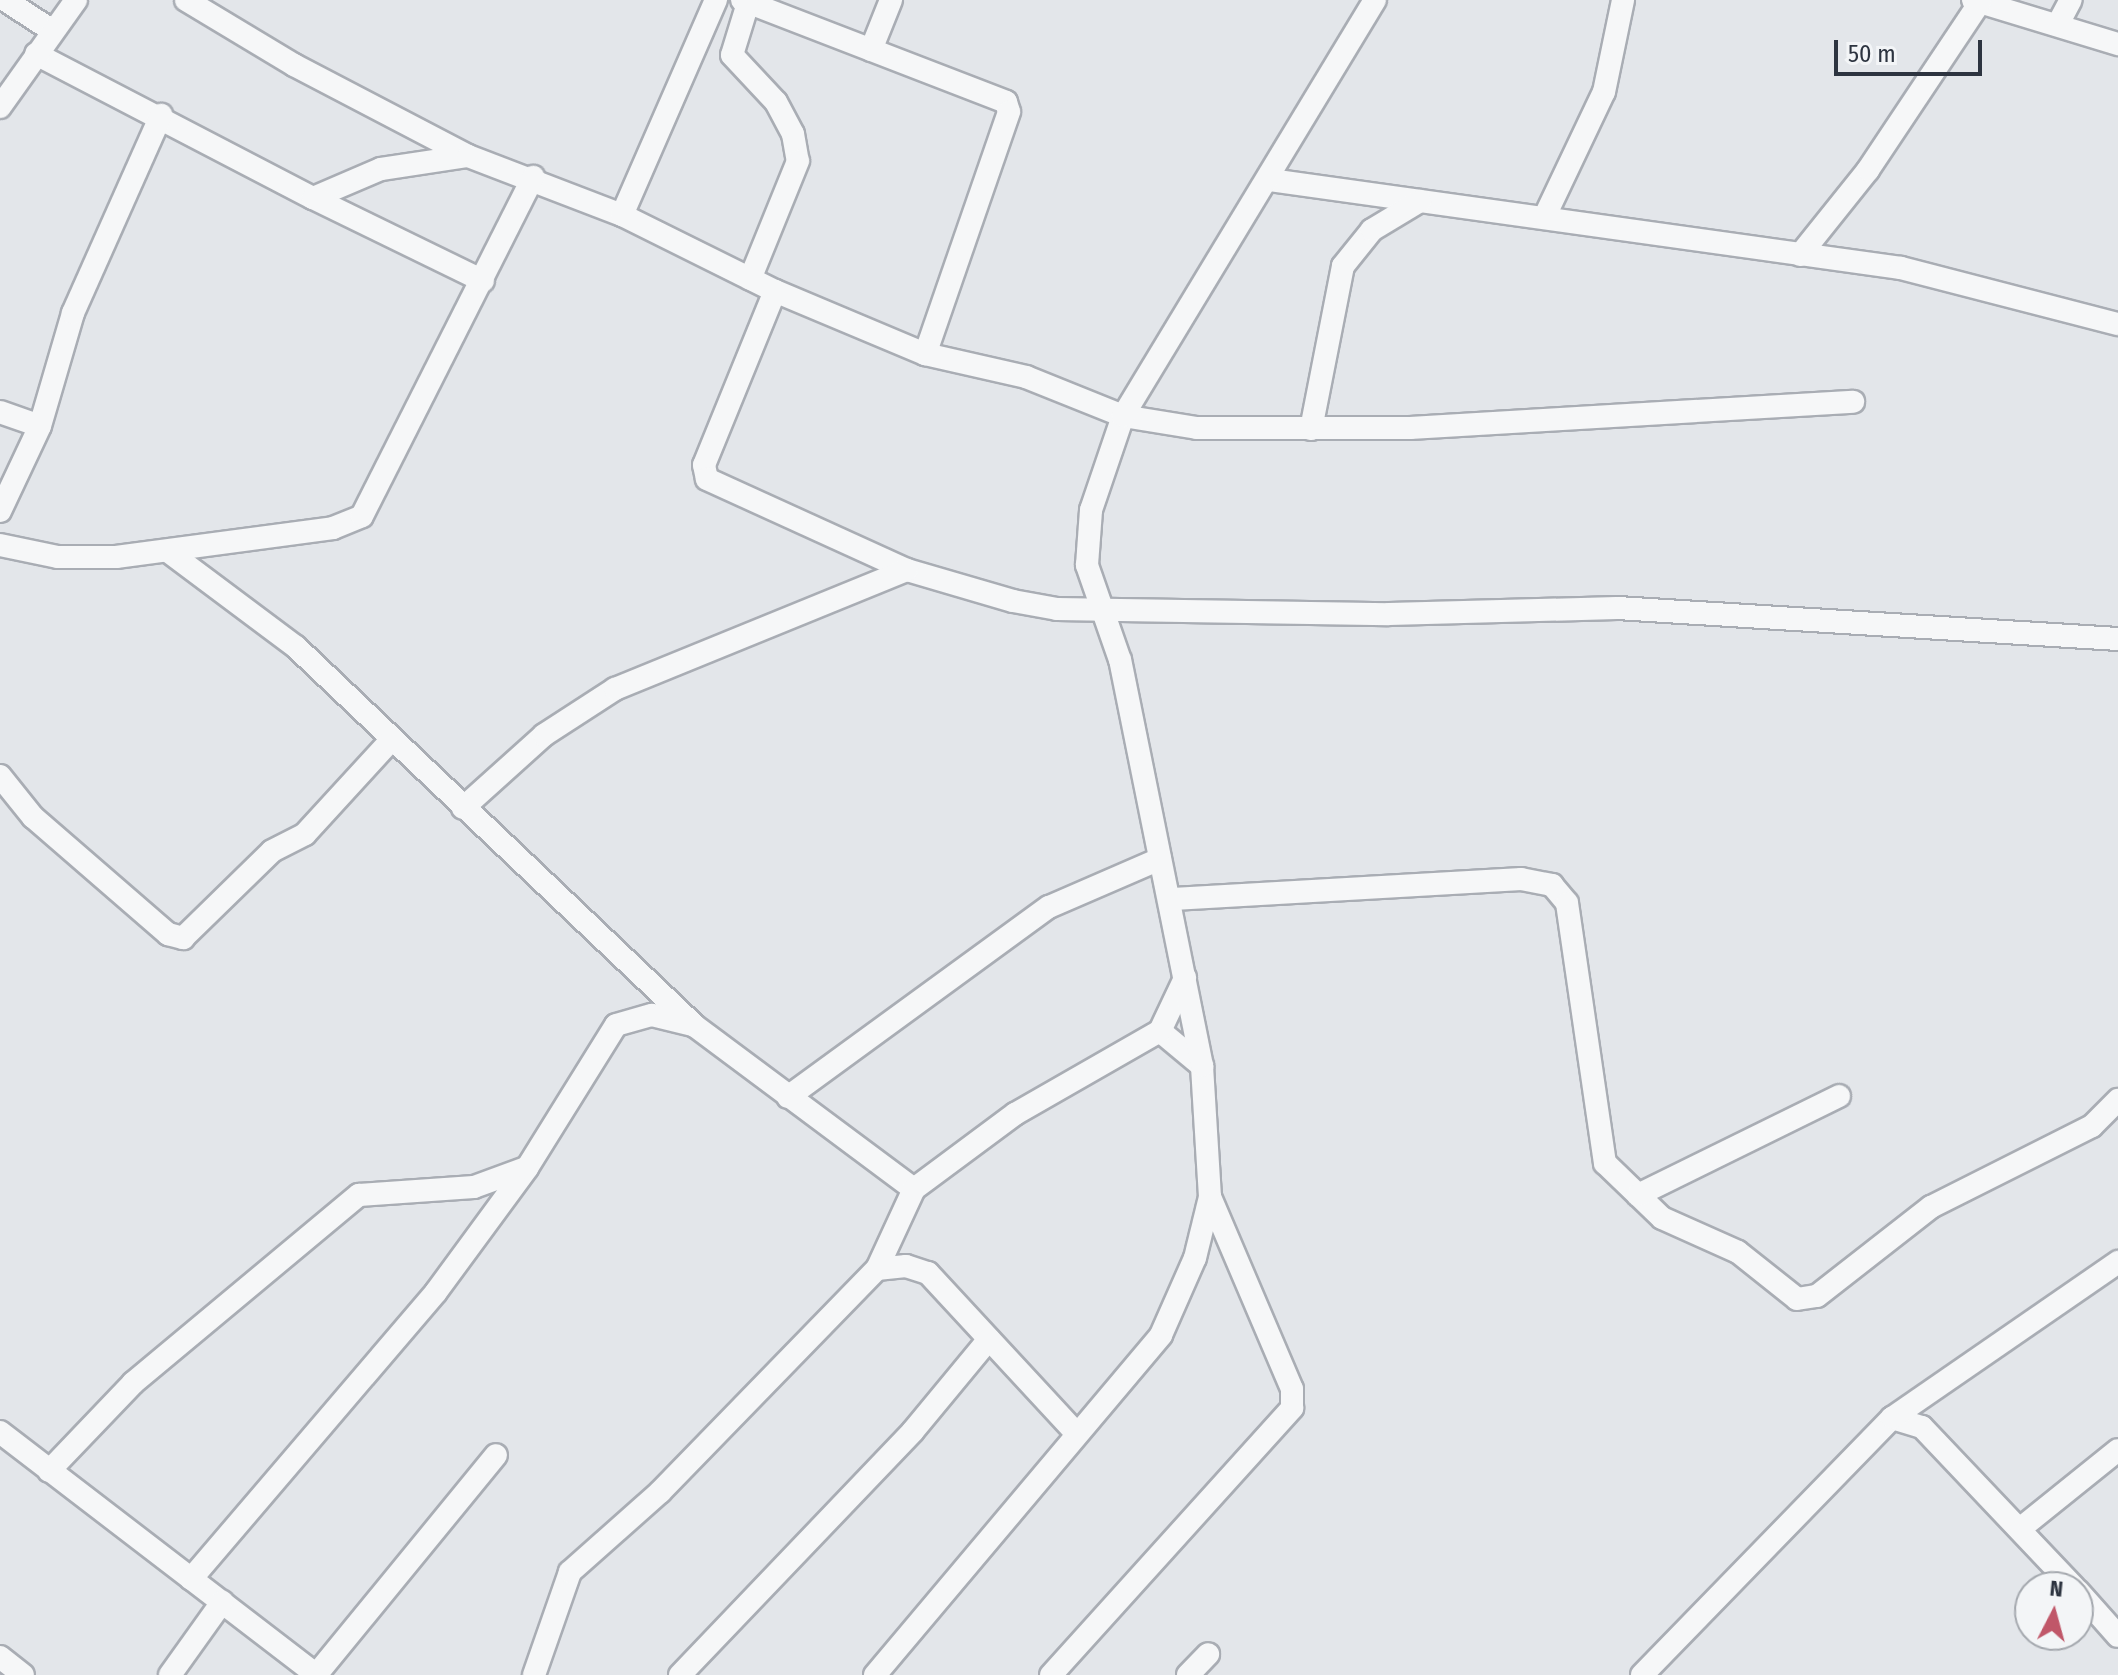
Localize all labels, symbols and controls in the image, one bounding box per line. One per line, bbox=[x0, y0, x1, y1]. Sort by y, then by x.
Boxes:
scale bar bbox=[1838, 24, 1986, 74]
text: 50 m bbox=[1848, 40, 1896, 68]
north arrow bbox=[2014, 1571, 2094, 1651]
text: N bbox=[2048, 1575, 2064, 1603]

